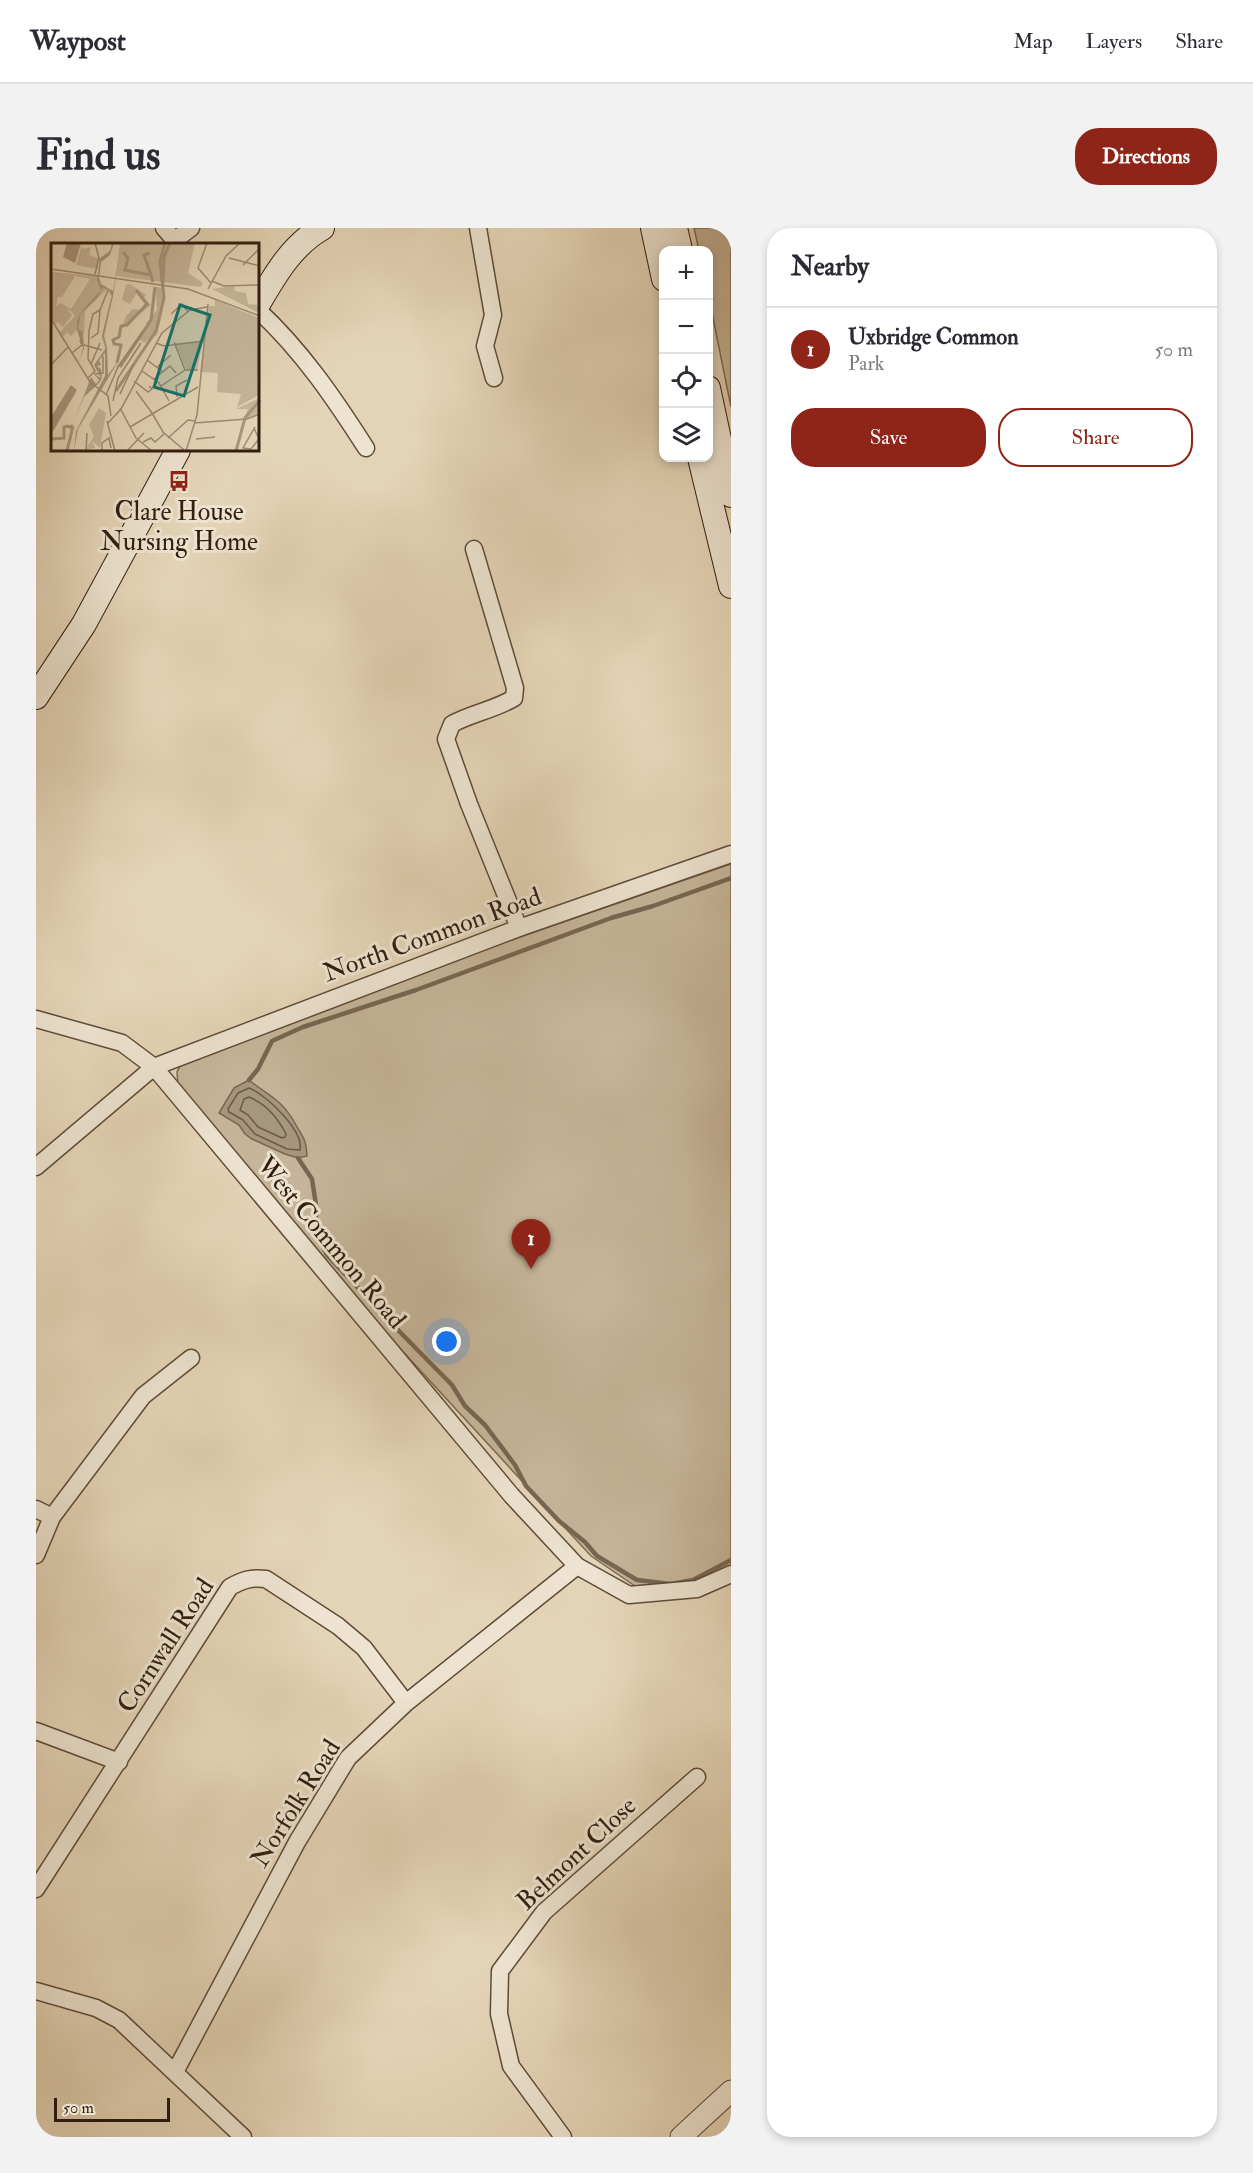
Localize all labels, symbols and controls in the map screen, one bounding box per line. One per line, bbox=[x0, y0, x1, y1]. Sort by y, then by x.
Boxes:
text: Waypost bbox=[30, 24, 126, 59]
text: Map bbox=[1013, 28, 1053, 55]
text: Layers bbox=[1086, 28, 1142, 55]
text: Share bbox=[1175, 28, 1223, 55]
button: Directions bbox=[1075, 128, 1217, 185]
text: Find us bbox=[36, 130, 160, 182]
inset map bbox=[51, 243, 260, 452]
map controls bbox=[659, 246, 713, 462]
button: + bbox=[659, 246, 713, 300]
text: Nearby bbox=[791, 251, 869, 283]
button: − bbox=[659, 300, 713, 354]
text: Uxbridge Common bbox=[848, 323, 1019, 351]
text: 1 bbox=[807, 337, 814, 362]
text: 50 m bbox=[1154, 337, 1193, 362]
text: Park bbox=[848, 351, 884, 376]
button: locate bbox=[659, 354, 713, 408]
button: layers bbox=[659, 408, 713, 462]
button: Save bbox=[791, 408, 986, 467]
button: Share bbox=[998, 408, 1193, 467]
bus stop icon: Clare House Nursing Home bbox=[167, 469, 191, 493]
place label: Clare House Nursing Home bbox=[100, 496, 258, 558]
street label: North Common Road bbox=[319, 881, 546, 989]
street label: West Common Road bbox=[249, 1149, 413, 1336]
pin: 1 bbox=[512, 1220, 550, 1269]
your location bbox=[432, 1327, 461, 1356]
street label: Cornwall Road bbox=[110, 1572, 221, 1719]
street label: Norfolk Road bbox=[244, 1734, 348, 1873]
street label: Belmont Close bbox=[510, 1790, 643, 1917]
scale bar bbox=[54, 2095, 170, 2122]
text: 50 m bbox=[63, 2098, 94, 2118]

